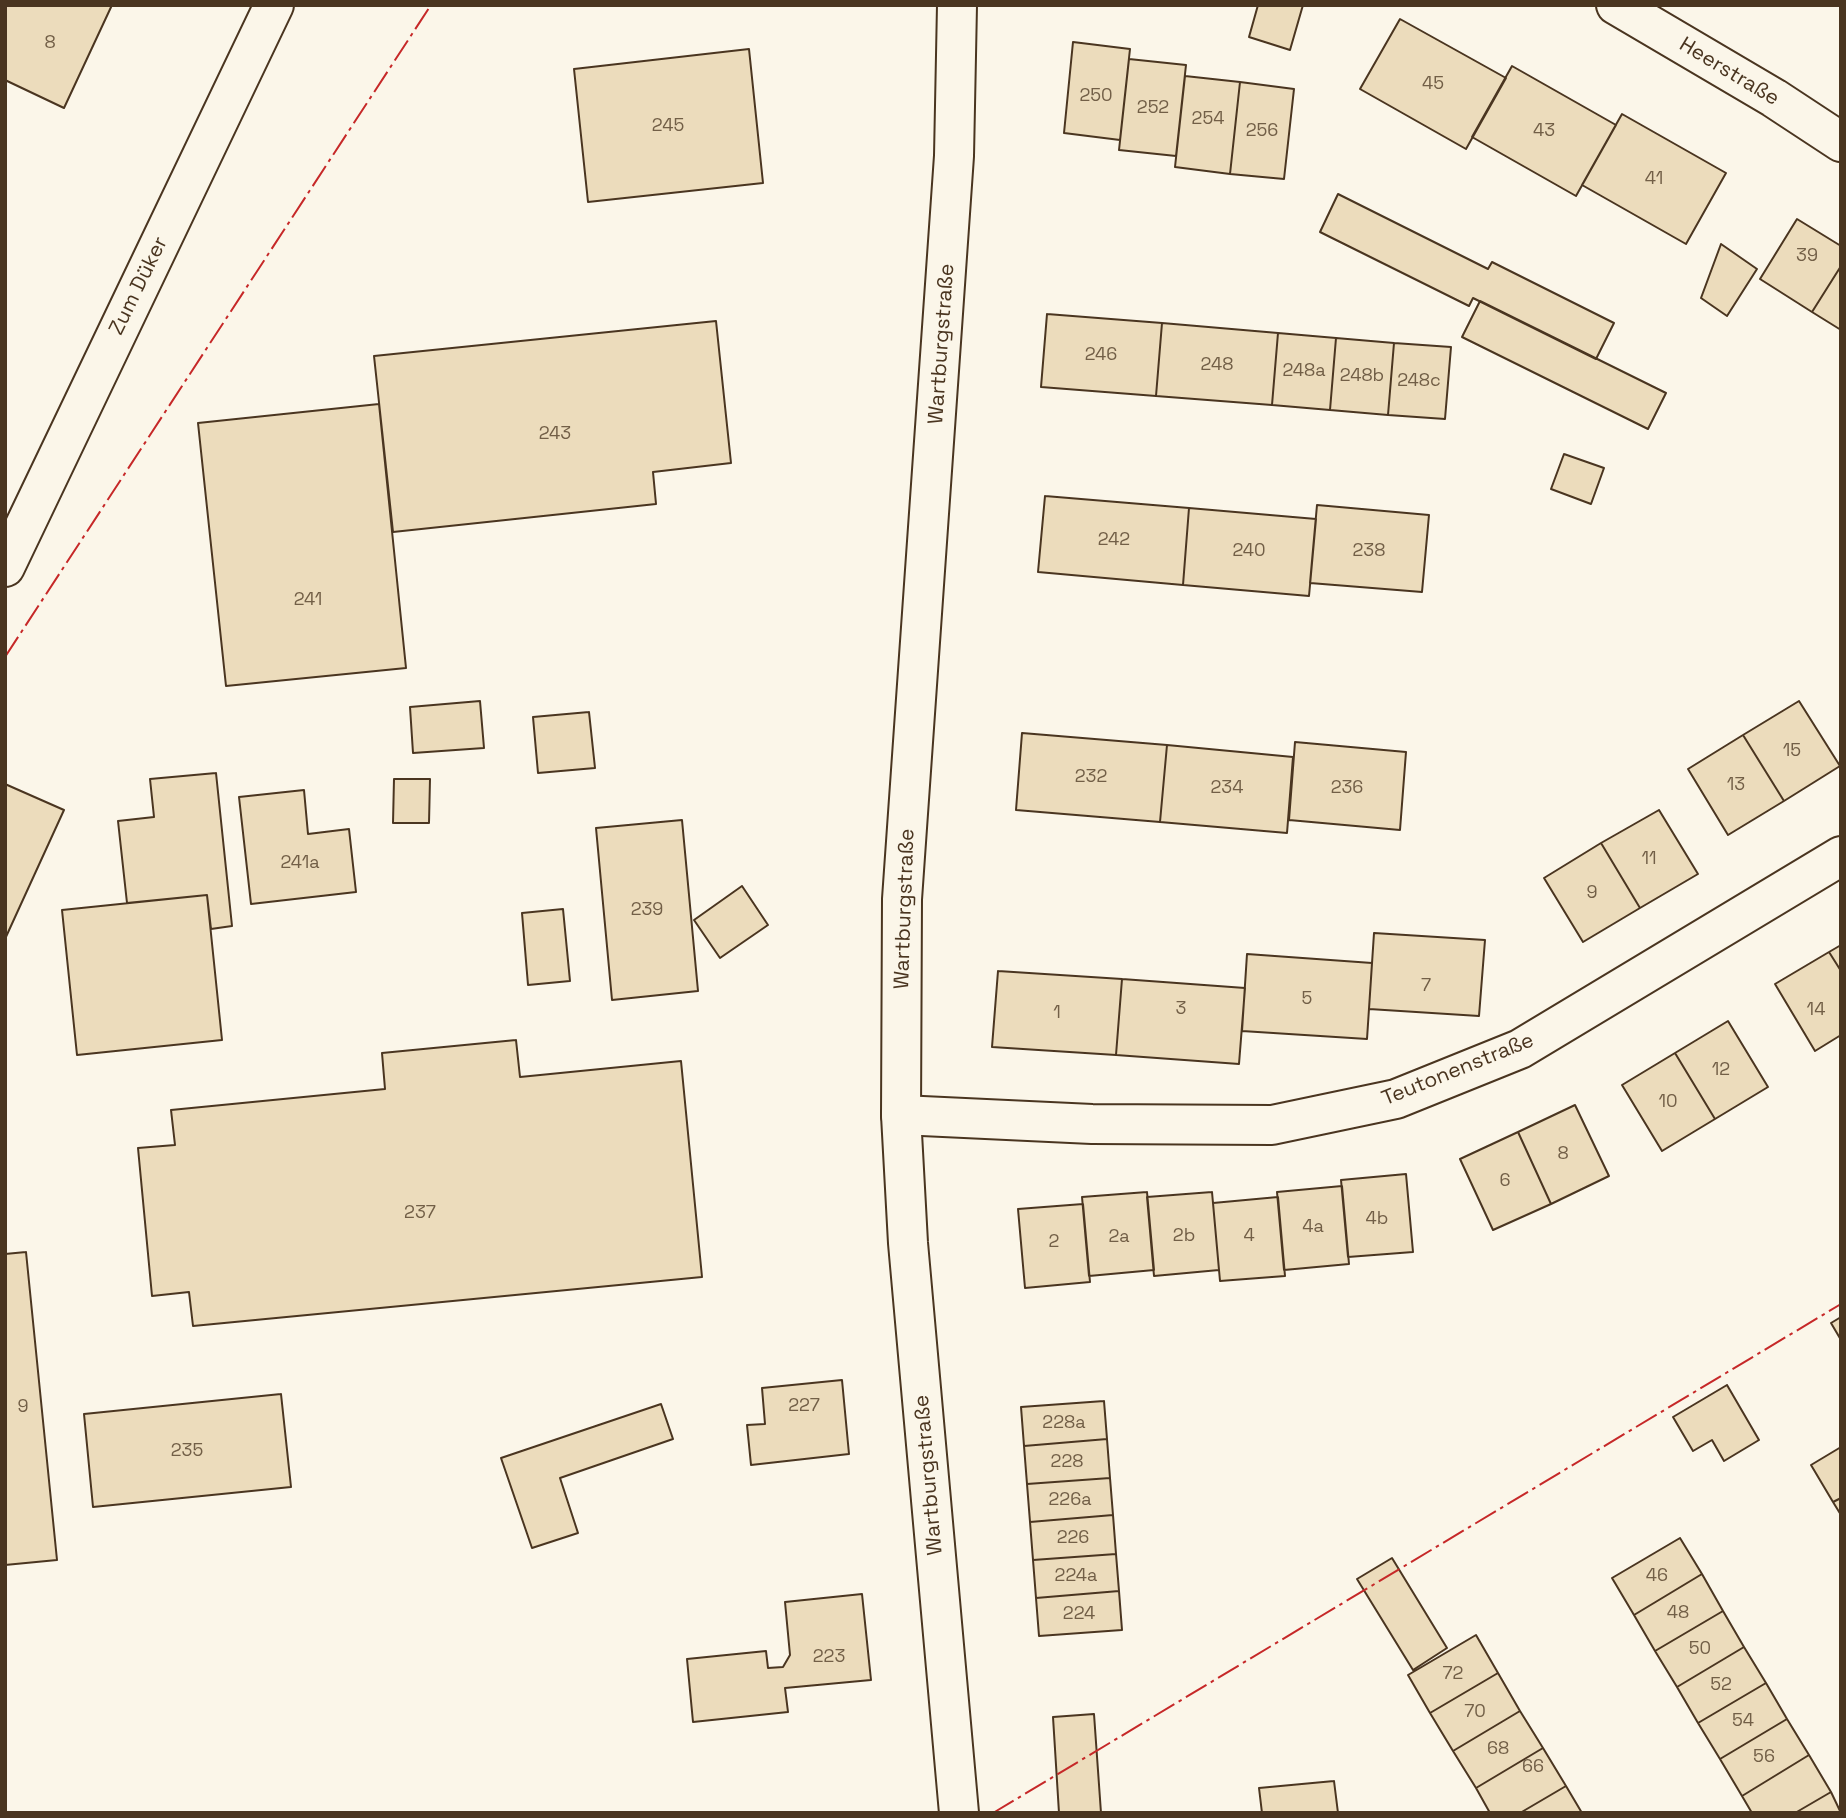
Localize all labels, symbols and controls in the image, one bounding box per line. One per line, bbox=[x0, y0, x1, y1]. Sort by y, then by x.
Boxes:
house number: 8 bbox=[44, 32, 56, 54]
street label: Heerstraße bbox=[1674, 32, 1784, 112]
house number: 45 bbox=[1422, 73, 1444, 95]
house number: 250 bbox=[1079, 85, 1113, 107]
house number: 252 bbox=[1137, 97, 1169, 119]
house number: 254 bbox=[1192, 108, 1224, 130]
house number: 245 bbox=[652, 115, 684, 137]
house number: 256 bbox=[1246, 120, 1278, 142]
house number: 43 bbox=[1533, 120, 1555, 142]
house number: 41 bbox=[1645, 168, 1663, 190]
street label: Zum Düker bbox=[104, 233, 174, 339]
house number: 39 bbox=[1796, 245, 1818, 267]
street label: Wartburgstraße bbox=[924, 263, 960, 425]
house number: 246 bbox=[1085, 344, 1117, 366]
house number: 248 bbox=[1201, 354, 1233, 376]
house number: 248a bbox=[1282, 360, 1326, 382]
house number: 248b bbox=[1340, 365, 1384, 387]
house number: 248c bbox=[1397, 370, 1441, 392]
house number: 243 bbox=[539, 423, 571, 445]
house number: 242 bbox=[1098, 529, 1130, 551]
house number: 240 bbox=[1232, 540, 1266, 562]
house number: 238 bbox=[1353, 540, 1385, 562]
house number: 241 bbox=[294, 589, 322, 611]
house number: 15 bbox=[1783, 740, 1801, 762]
house number: 232 bbox=[1075, 766, 1107, 788]
house number: 13 bbox=[1727, 774, 1745, 796]
house number: 234 bbox=[1211, 777, 1243, 799]
house number: 236 bbox=[1331, 777, 1363, 799]
street label: Wartburgstraße bbox=[890, 828, 920, 990]
house number: 11 bbox=[1641, 848, 1657, 870]
house number: 241a bbox=[280, 852, 320, 874]
house number: 9 bbox=[1586, 882, 1598, 904]
house number: 239 bbox=[631, 899, 663, 921]
house number: 7 bbox=[1421, 975, 1431, 997]
house number: 5 bbox=[1302, 988, 1312, 1010]
house number: 3 bbox=[1176, 998, 1186, 1020]
house number: 14 bbox=[1807, 999, 1825, 1021]
house number: 1 bbox=[1053, 1002, 1061, 1024]
street label: Teutonenstraße bbox=[1378, 1028, 1538, 1112]
house number: 12 bbox=[1712, 1059, 1730, 1081]
house number: 10 bbox=[1658, 1091, 1678, 1113]
house number: 8 bbox=[1557, 1143, 1569, 1165]
house number: 6 bbox=[1499, 1170, 1511, 1192]
house number: 237 bbox=[404, 1202, 436, 1224]
house number: 4b bbox=[1366, 1208, 1388, 1230]
house number: 4a bbox=[1302, 1216, 1324, 1238]
house number: 2b bbox=[1173, 1225, 1195, 1247]
house number: 4 bbox=[1243, 1225, 1255, 1247]
house number: 2a bbox=[1108, 1226, 1130, 1248]
house number: 2 bbox=[1049, 1231, 1059, 1253]
street label: Wartburgstraße bbox=[909, 1394, 949, 1556]
house number: 227 bbox=[788, 1395, 820, 1417]
house number: 9 bbox=[17, 1396, 29, 1418]
house number: 228a bbox=[1042, 1412, 1086, 1434]
house number: 235 bbox=[171, 1440, 203, 1462]
house number: 228 bbox=[1051, 1451, 1083, 1473]
house number: 226a bbox=[1048, 1489, 1092, 1511]
house number: 226 bbox=[1057, 1527, 1089, 1549]
house number: 224a bbox=[1055, 1565, 1097, 1587]
house number: 46 bbox=[1646, 1565, 1668, 1587]
house number: 48 bbox=[1667, 1602, 1689, 1624]
house number: 224 bbox=[1063, 1603, 1095, 1625]
house number: 50 bbox=[1689, 1638, 1711, 1660]
house number: 223 bbox=[813, 1646, 845, 1668]
house number: 72 bbox=[1443, 1663, 1463, 1685]
house number: 52 bbox=[1710, 1674, 1732, 1696]
house number: 70 bbox=[1464, 1701, 1486, 1723]
house number: 54 bbox=[1732, 1710, 1754, 1732]
house number: 68 bbox=[1487, 1738, 1509, 1760]
house number: 56 bbox=[1753, 1746, 1775, 1768]
house number: 66 bbox=[1522, 1756, 1544, 1778]

